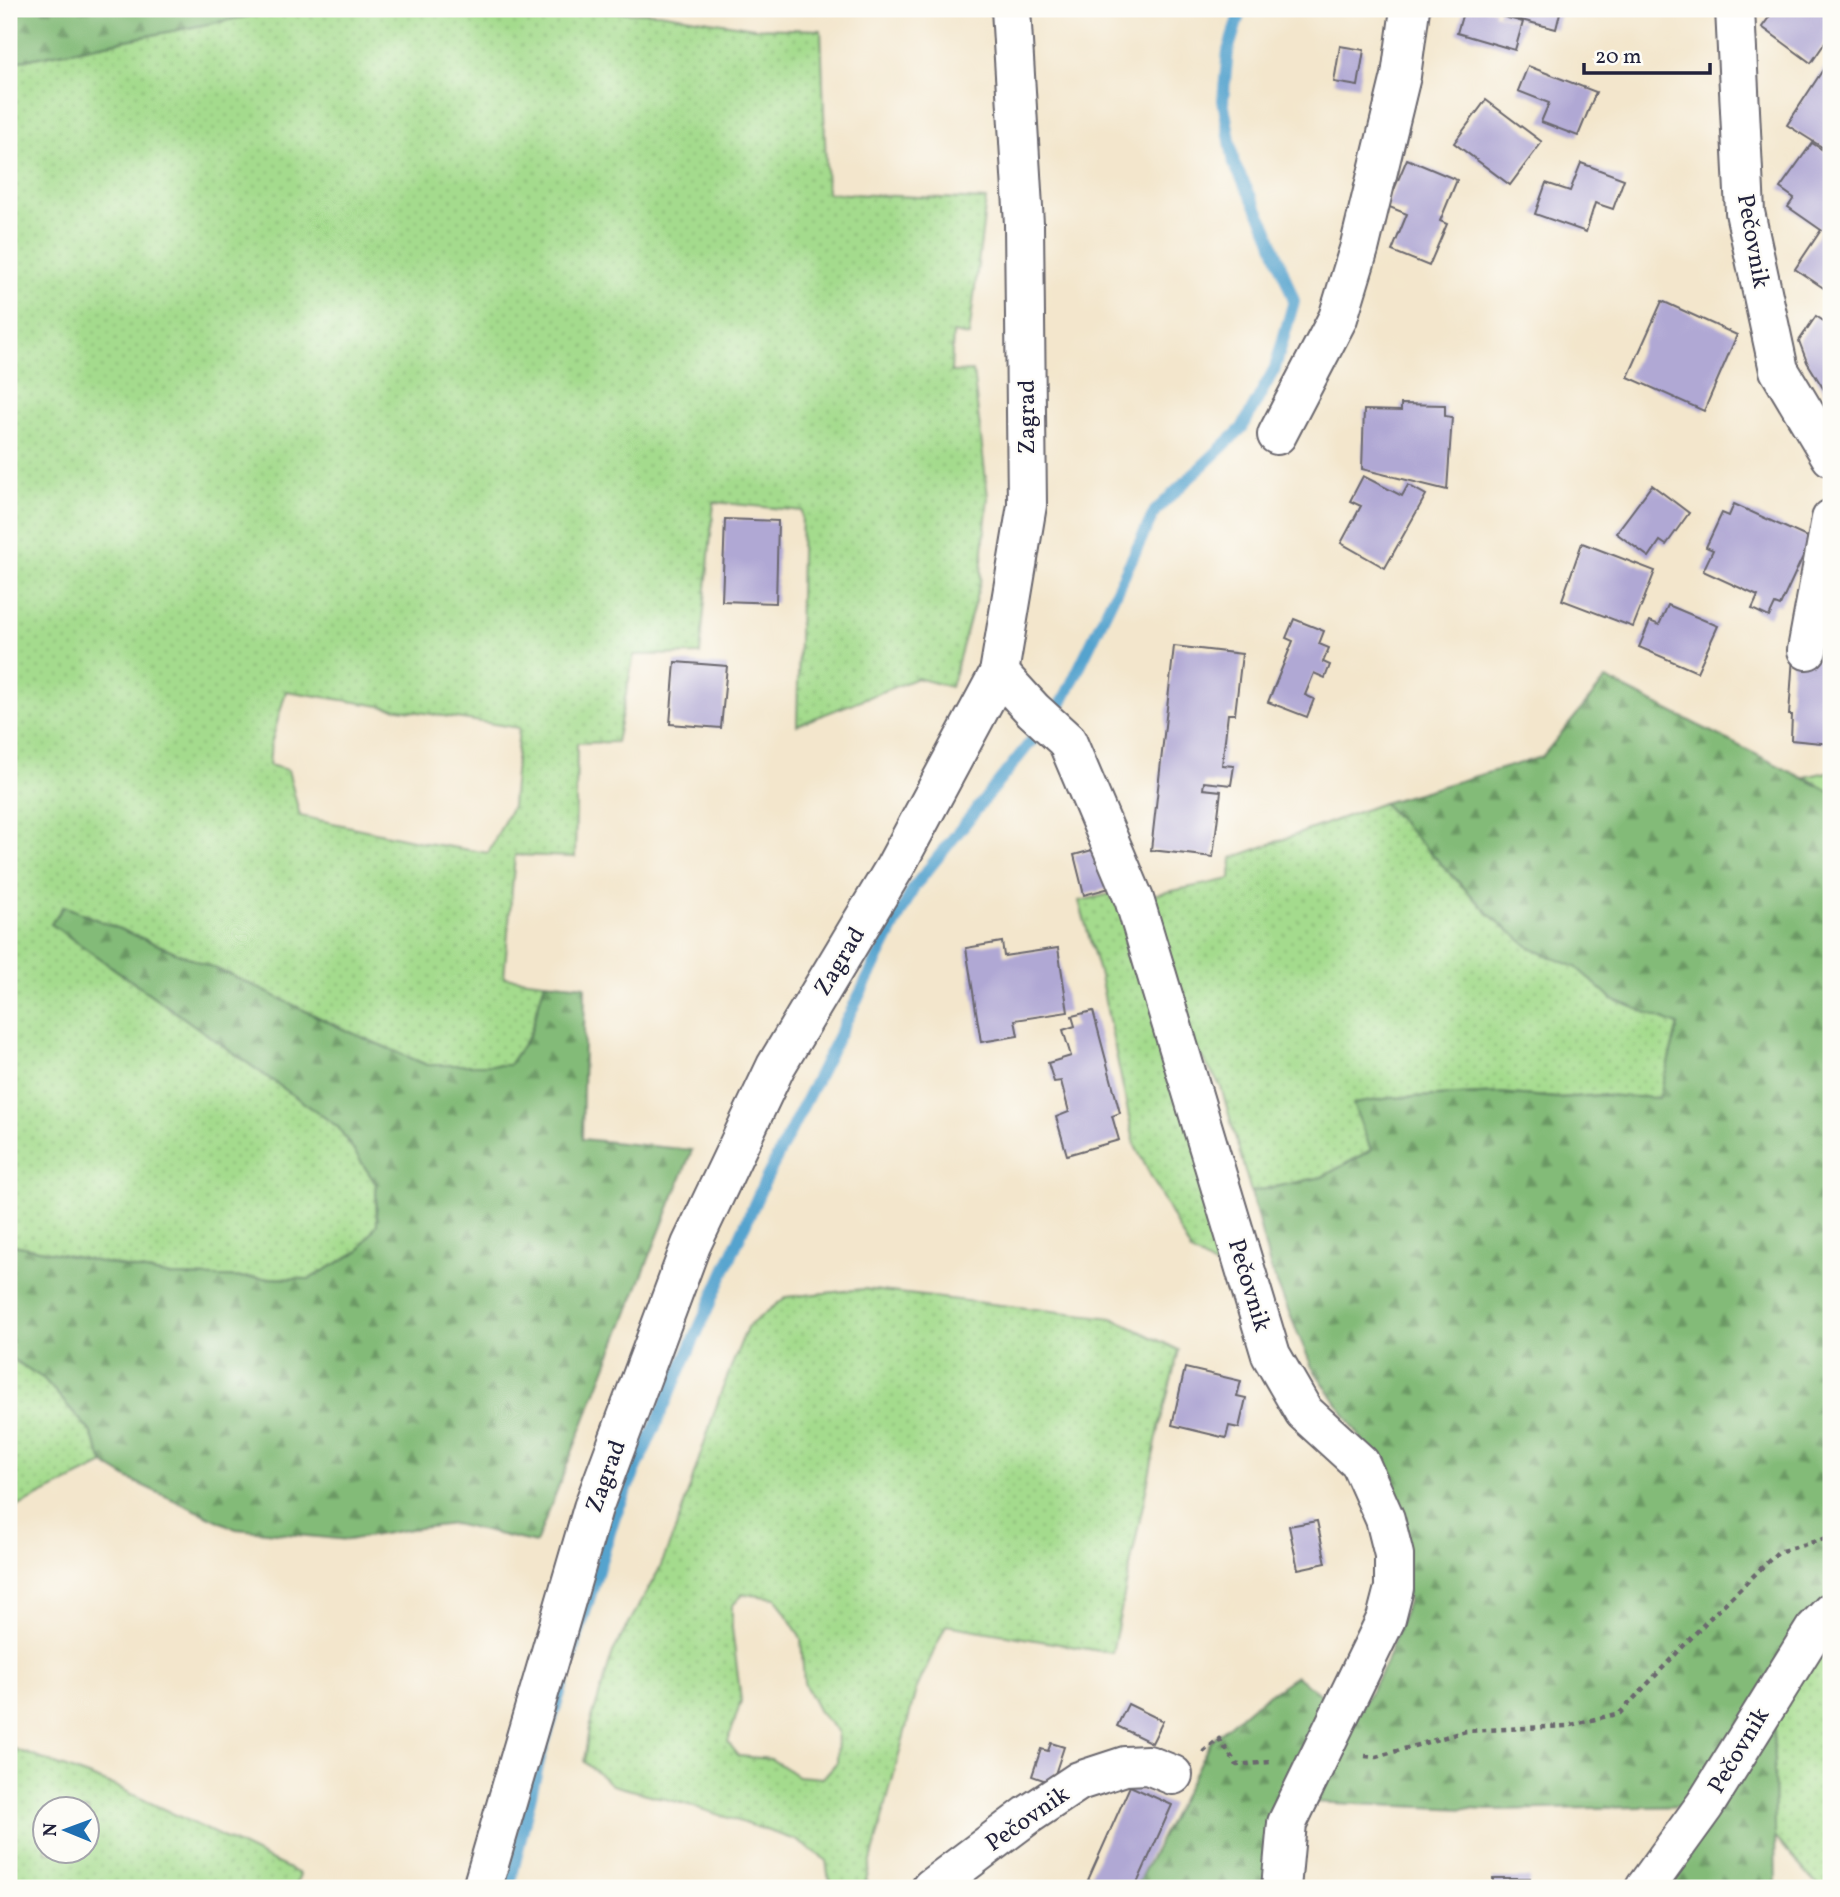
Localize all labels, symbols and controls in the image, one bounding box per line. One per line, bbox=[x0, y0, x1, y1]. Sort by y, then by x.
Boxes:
scale bar bbox=[1584, 32, 1710, 76]
text: 20 m bbox=[1595, 43, 1641, 72]
street label: Pečovnik bbox=[1727, 191, 1777, 291]
street label: Zagrad bbox=[1011, 380, 1045, 454]
street label: Zagrad bbox=[807, 921, 875, 1003]
street label: Pečovnik bbox=[1218, 1235, 1278, 1336]
street label: Zagrad bbox=[578, 1436, 636, 1518]
street label: Pečovnik bbox=[1701, 1701, 1779, 1801]
street label: Pečovnik bbox=[979, 1778, 1077, 1861]
north arrow bbox=[32, 1796, 102, 1866]
text: N bbox=[38, 1822, 64, 1837]

